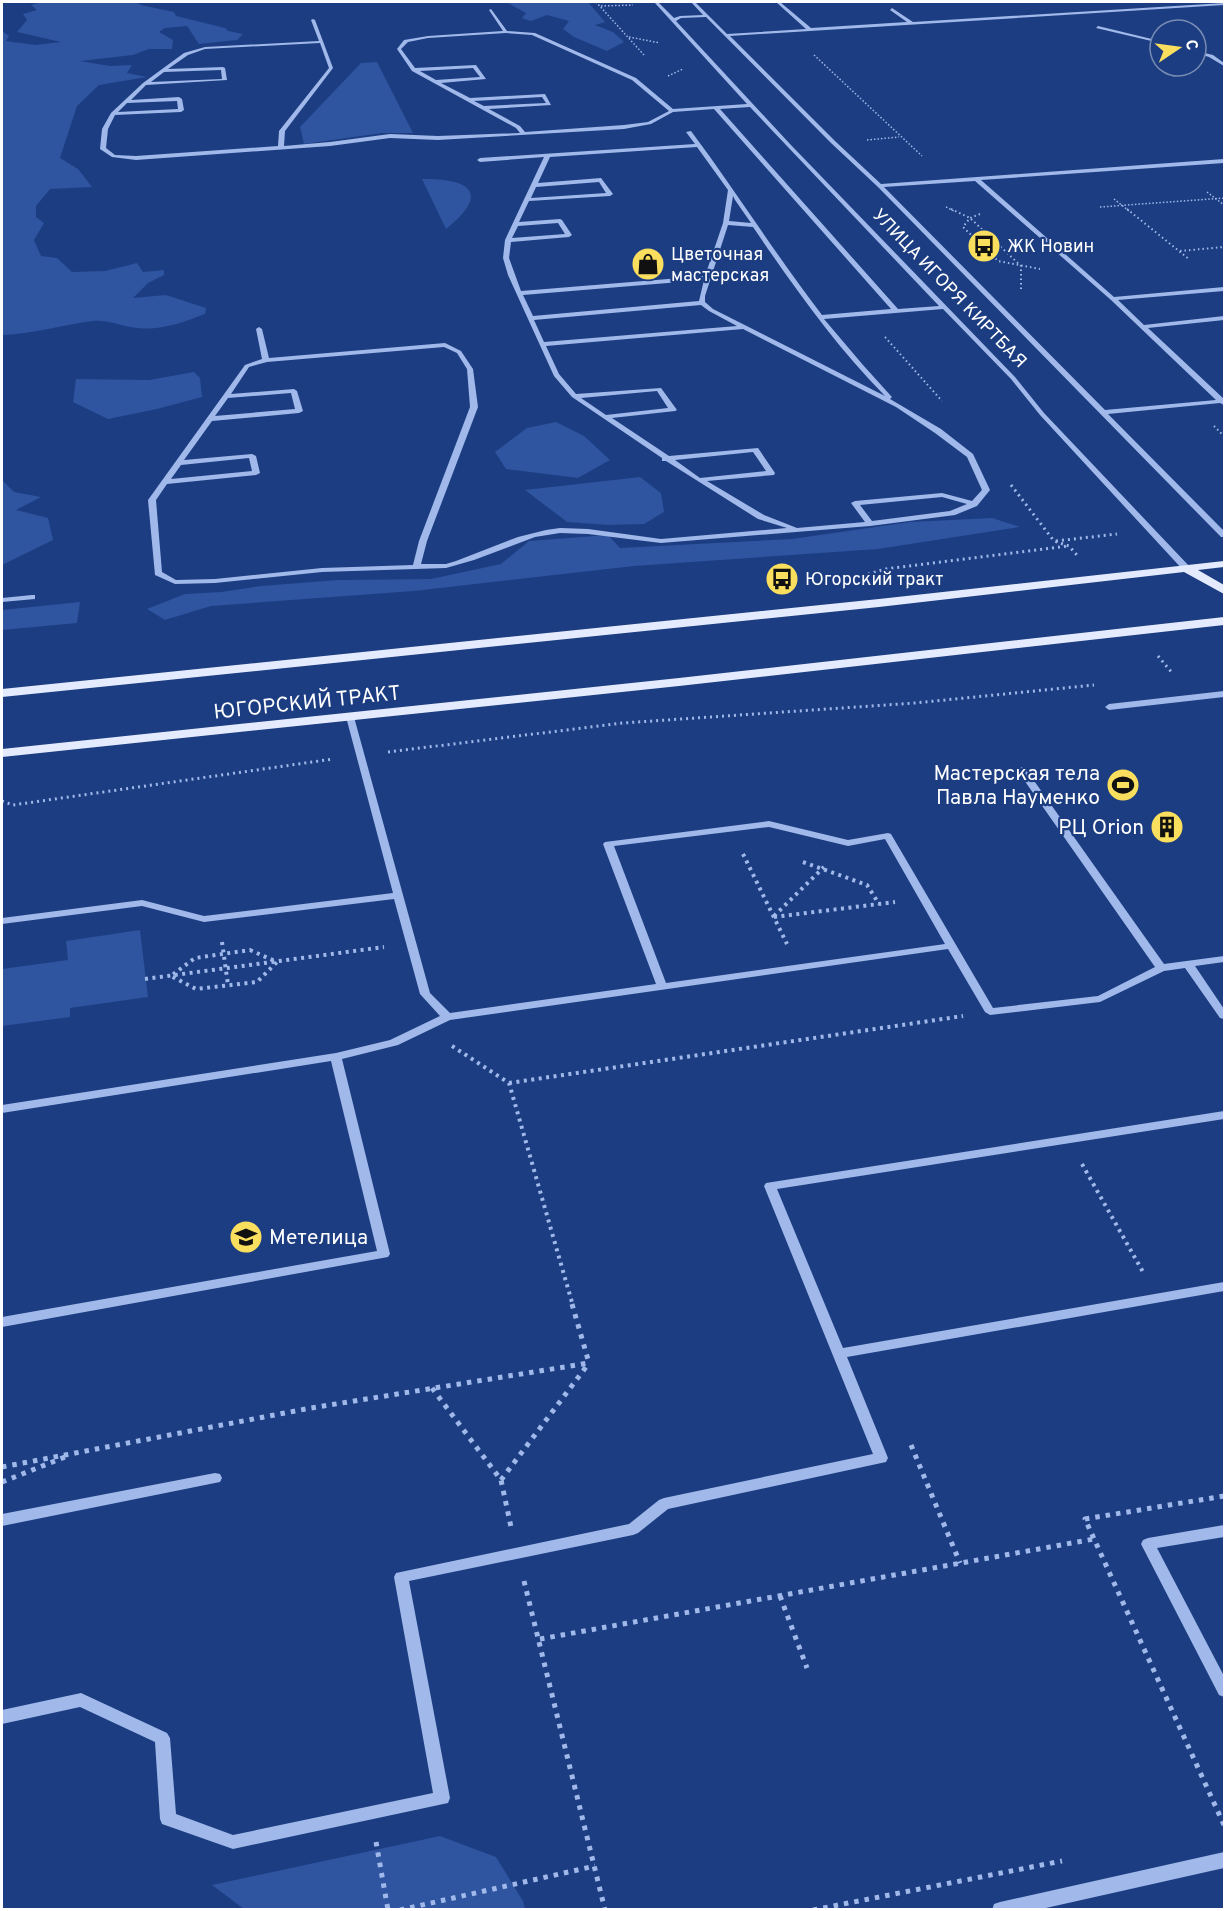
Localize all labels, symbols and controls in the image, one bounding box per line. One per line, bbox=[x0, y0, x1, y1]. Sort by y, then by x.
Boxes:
north arrow bbox=[1148, 18, 1208, 78]
text: С bbox=[1180, 38, 1202, 52]
street label: УЛИЦА ИГОРЯ КИРТБАЯ bbox=[867, 205, 1031, 374]
bus stop icon: ЖК Новин bbox=[966, 228, 1002, 264]
place label: ЖК Новин bbox=[1007, 236, 1094, 259]
place label: Цветочная мастерская bbox=[671, 244, 769, 288]
shop icon: Цветочная мастерская bbox=[630, 246, 666, 282]
bus stop icon: Югорский тракт bbox=[764, 561, 800, 597]
place label: Югорский тракт bbox=[805, 569, 943, 592]
street label: ЮГОРСКИЙ ТРАКТ bbox=[212, 679, 402, 727]
place label: Мастерская тела Павла Науменко bbox=[933, 761, 1100, 812]
sports icon: Мастерская тела Павла Науменко bbox=[1105, 767, 1141, 803]
building icon: РЦ Orion bbox=[1149, 809, 1185, 845]
place label: РЦ Orion bbox=[1058, 815, 1144, 842]
school or university icon: Метелица bbox=[228, 1219, 264, 1255]
place label: Метелица bbox=[269, 1225, 368, 1252]

